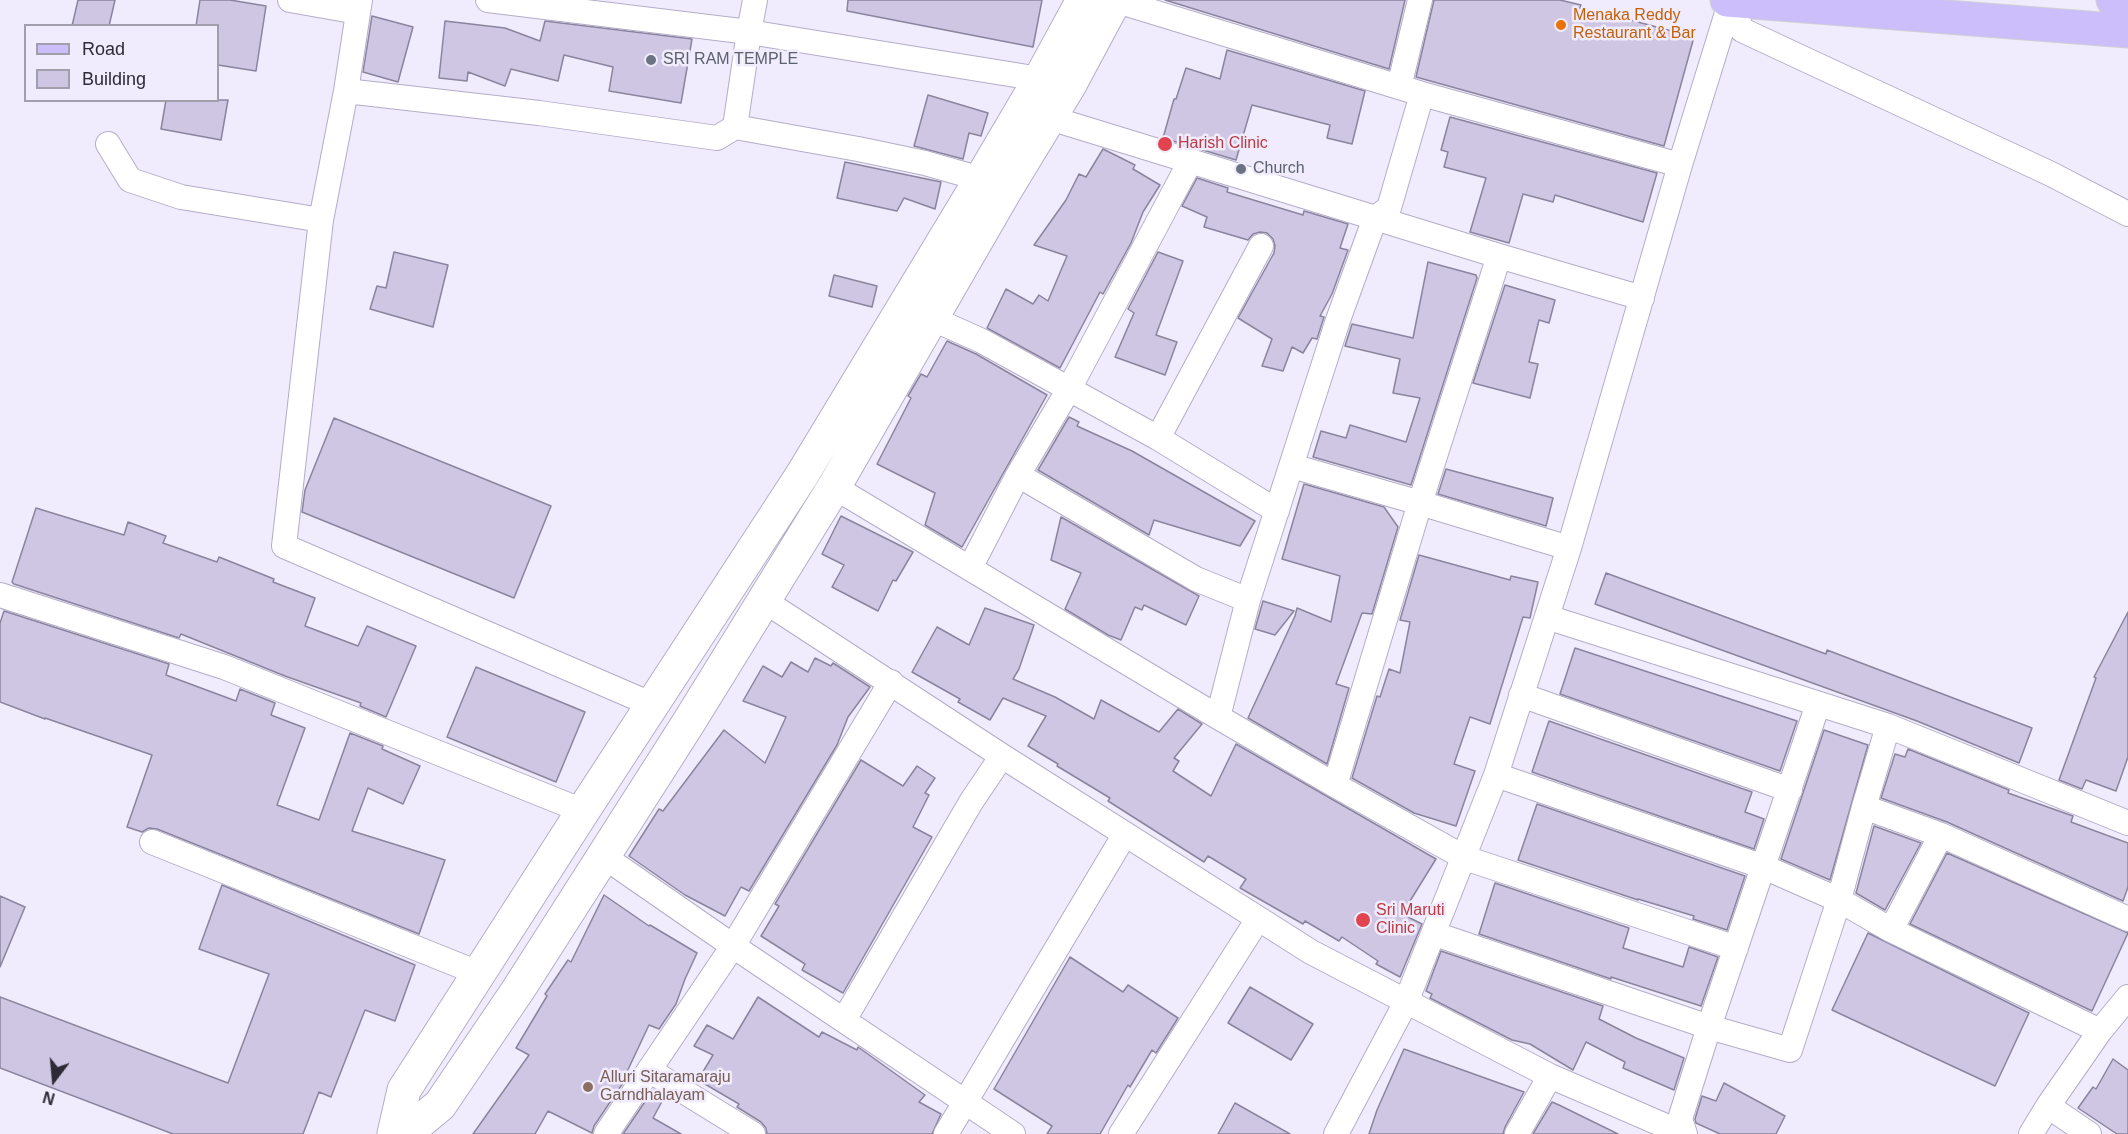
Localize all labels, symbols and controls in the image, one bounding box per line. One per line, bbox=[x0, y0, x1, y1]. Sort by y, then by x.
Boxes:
place label: Menaka Reddy Restaurant & Bar bbox=[1573, 6, 1696, 44]
marker: Menaka Reddy Restaurant & Bar bbox=[1554, 18, 1568, 32]
legend bbox=[24, 24, 219, 102]
text: Road bbox=[82, 39, 125, 59]
place label: SRI RAM TEMPLE bbox=[663, 50, 798, 70]
marker: SRI RAM TEMPLE bbox=[644, 53, 658, 67]
text: Building bbox=[82, 69, 146, 89]
place label: Harish Clinic bbox=[1178, 134, 1268, 154]
marker: Harish Clinic bbox=[1156, 135, 1174, 153]
place label: Church bbox=[1253, 159, 1305, 179]
marker: Church bbox=[1234, 162, 1248, 176]
place label: Sri Maruti Clinic bbox=[1376, 901, 1444, 939]
marker: Sri Maruti Clinic bbox=[1354, 911, 1372, 929]
north arrow bbox=[24, 1050, 84, 1110]
place label: Alluri Sitaramaraju Garndhalayam bbox=[600, 1068, 731, 1106]
marker: Alluri Sitaramaraju Garndhalayam bbox=[581, 1080, 595, 1094]
text: N bbox=[41, 1088, 57, 1108]

